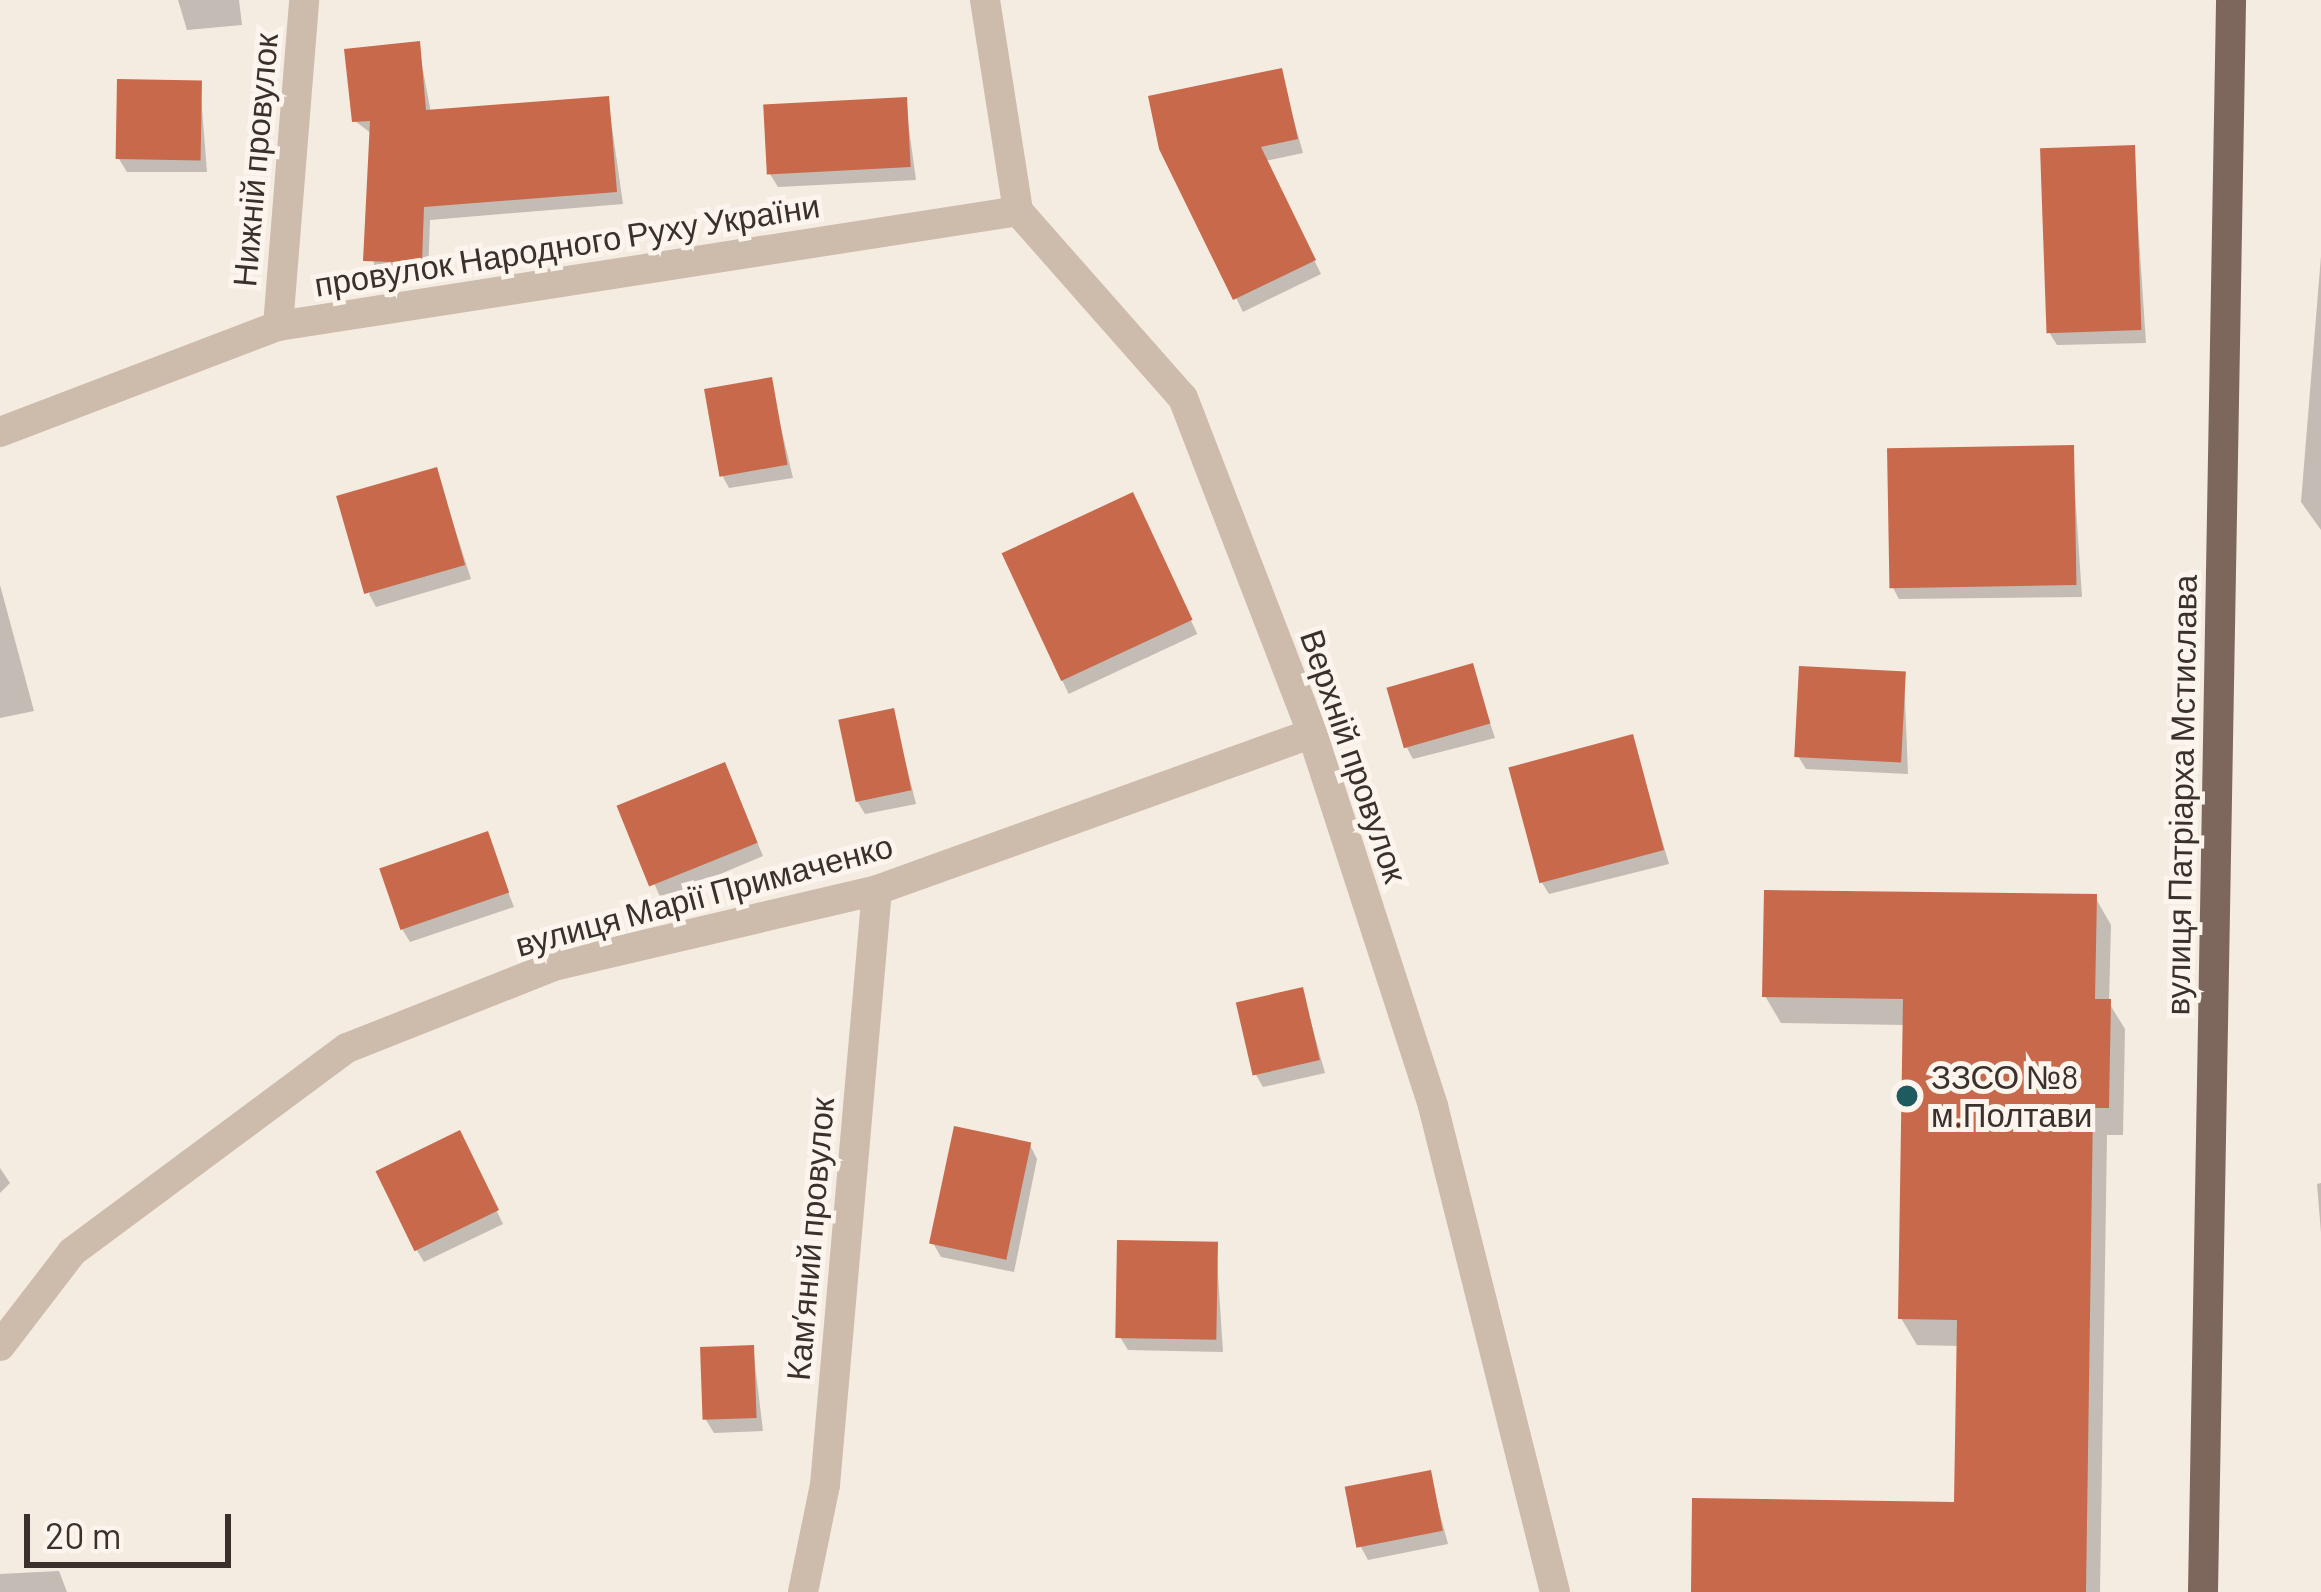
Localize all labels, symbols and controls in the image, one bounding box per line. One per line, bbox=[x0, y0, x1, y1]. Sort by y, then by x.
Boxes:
street label: Нижній провулок bbox=[224, 32, 286, 288]
street label: провулок Народного Руху України bbox=[312, 185, 822, 305]
street label: вулиця Патріарха Мстислава bbox=[2157, 574, 2205, 1016]
street label: Верхній провулок bbox=[1292, 624, 1416, 888]
street label: вулиця Марії Примаченко bbox=[511, 826, 897, 964]
place label: ЗЗСО №8 м.Полтави bbox=[1931, 1057, 2093, 1135]
marker: ЗЗСО №8 м.Полтави bbox=[1894, 1083, 1920, 1109]
street label: Камʼяний провулок bbox=[778, 1096, 842, 1382]
scale bar bbox=[30, 1490, 237, 1564]
text: 20 m bbox=[45, 1513, 122, 1556]

